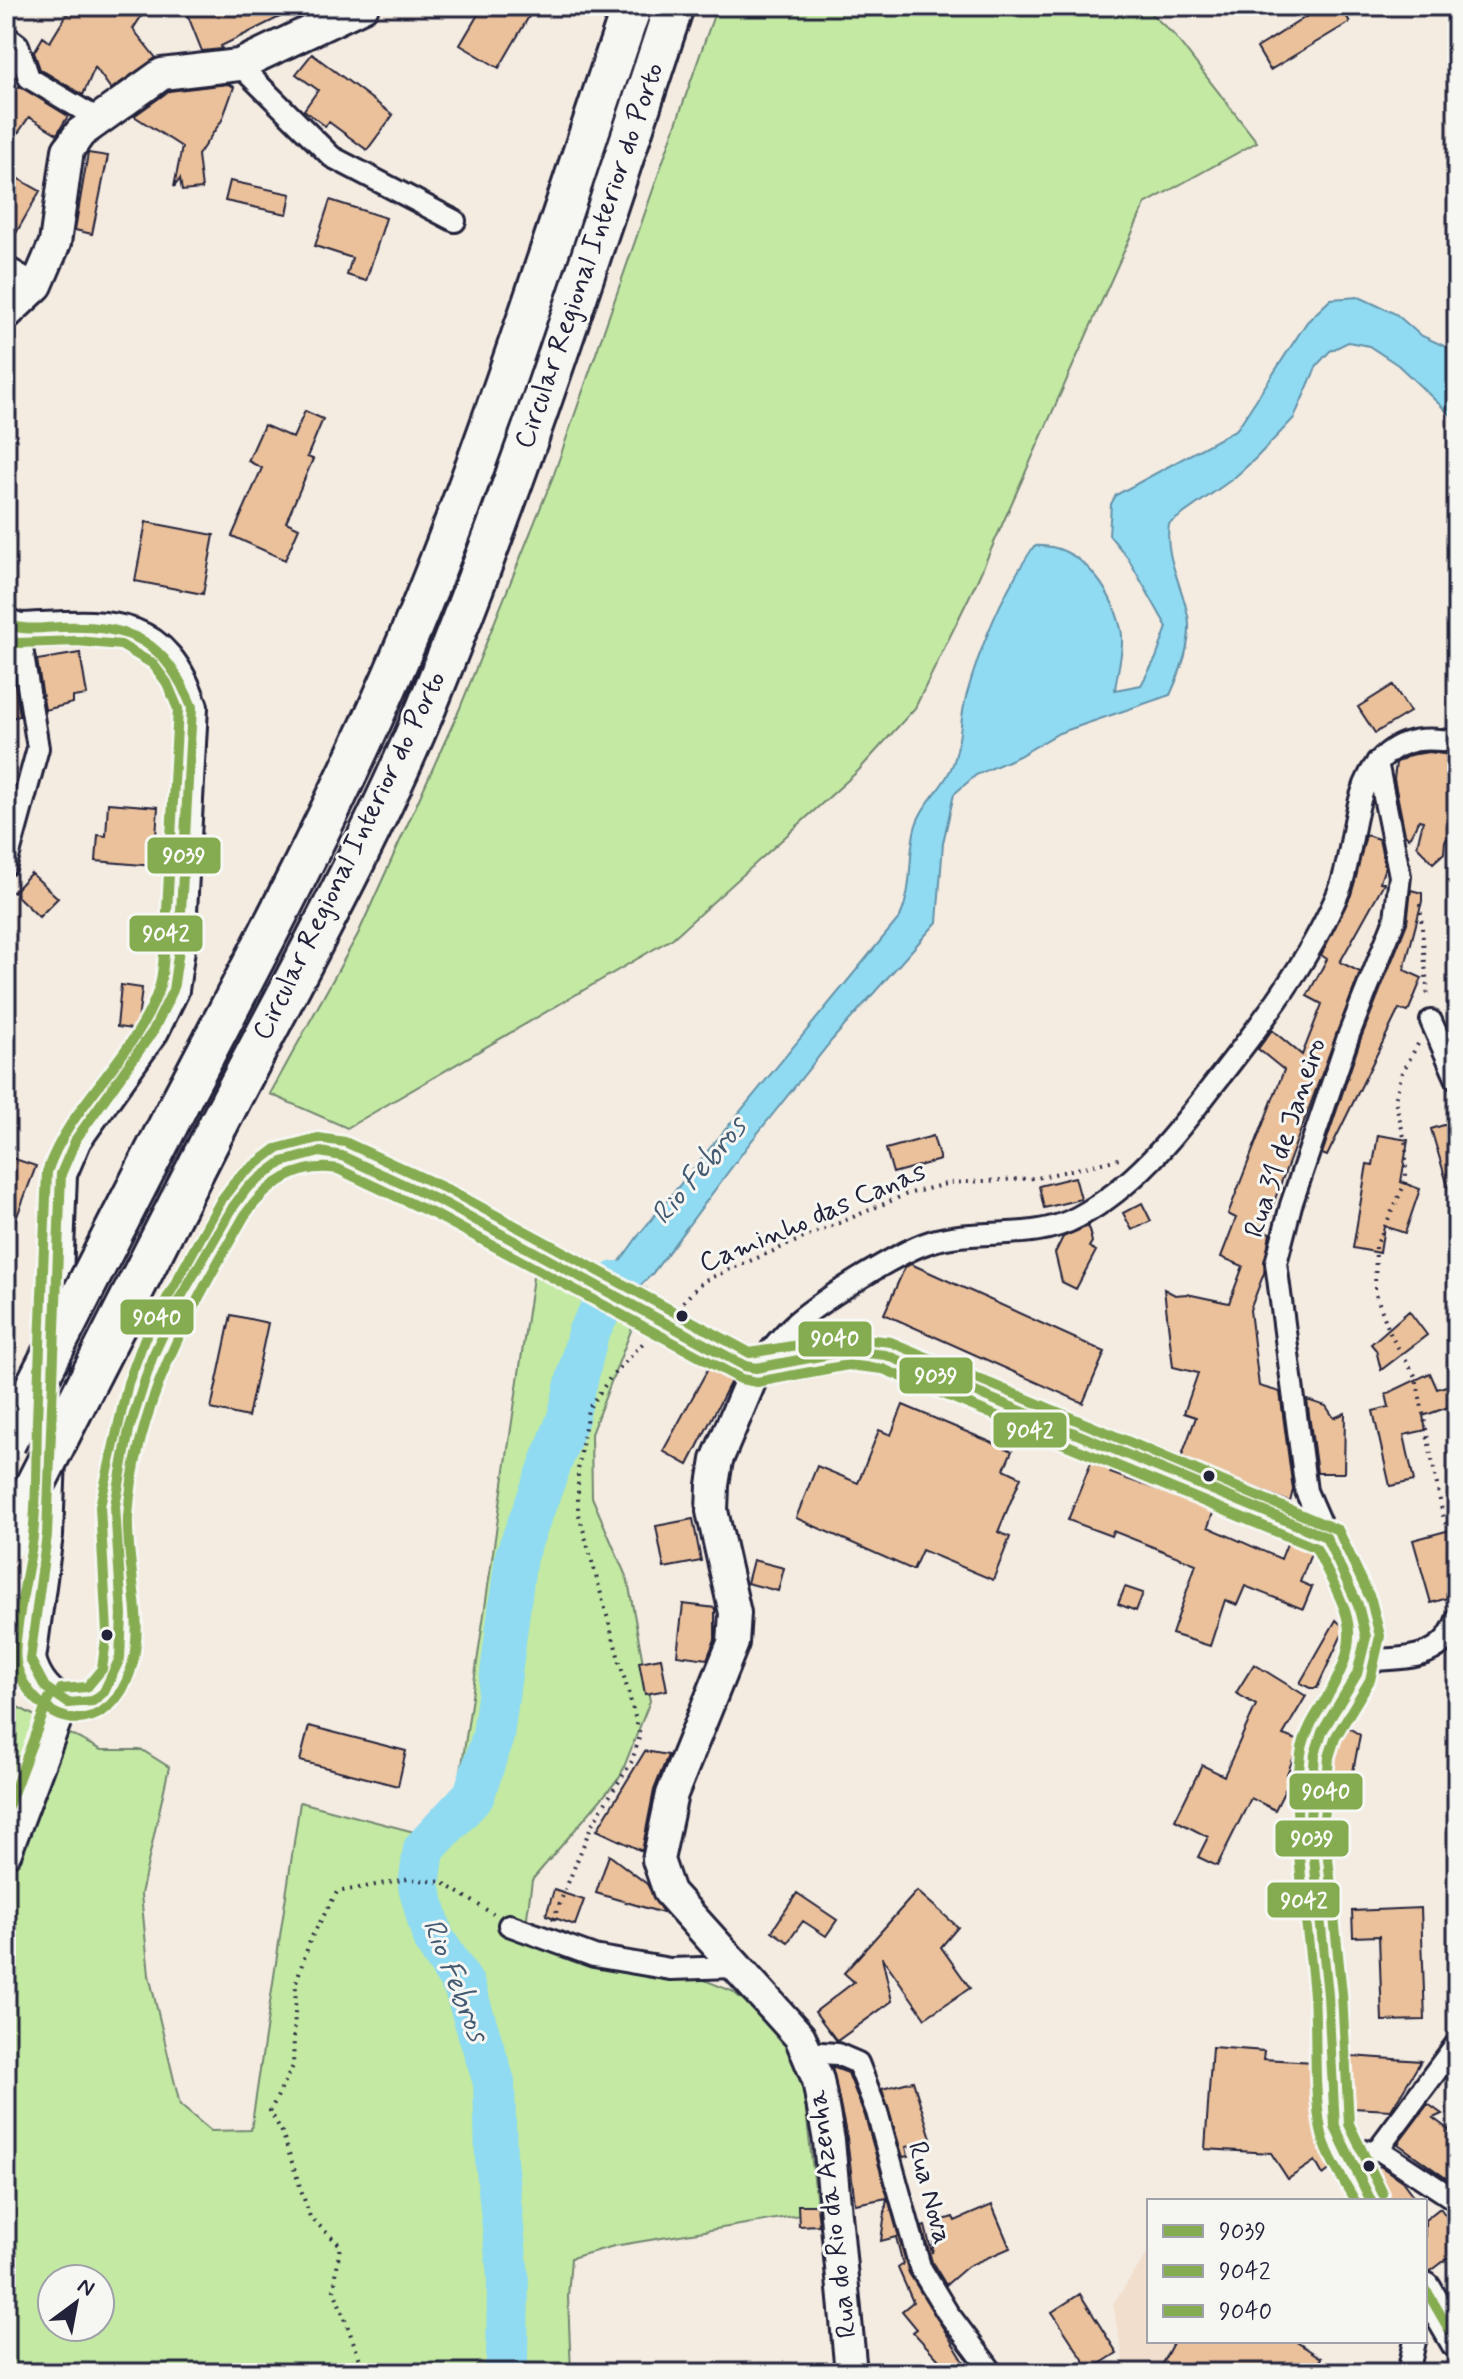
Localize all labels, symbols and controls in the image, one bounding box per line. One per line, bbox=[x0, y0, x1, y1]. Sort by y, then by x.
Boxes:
street label: Circular Regional Interior do Porto bbox=[506, 58, 674, 454]
street label: Circular Regional Interior do Porto bbox=[244, 665, 456, 1047]
line badge: 9039 bbox=[146, 836, 222, 875]
text: 9039 bbox=[162, 843, 206, 871]
line badge: 9042 bbox=[128, 914, 204, 953]
text: 9042 bbox=[142, 921, 190, 949]
street label: Rua 31 de Janeiro bbox=[1236, 1033, 1336, 1243]
water label: Rio Febros bbox=[642, 1107, 757, 1233]
street label: Caminho das Canas bbox=[694, 1154, 932, 1282]
line badge: 9040 bbox=[119, 1298, 195, 1336]
text: 9040 bbox=[133, 1305, 181, 1333]
unlabelled marker bbox=[674, 1308, 690, 1324]
line badge: 9040 bbox=[797, 1320, 873, 1358]
text: 9040 bbox=[811, 1326, 859, 1354]
line badge: 9039 bbox=[898, 1356, 974, 1395]
text: 9039 bbox=[914, 1363, 958, 1391]
line badge: 9042 bbox=[992, 1411, 1068, 1449]
text: 9042 bbox=[1006, 1418, 1054, 1446]
unlabelled marker bbox=[1201, 1468, 1217, 1484]
unlabelled marker bbox=[99, 1627, 115, 1643]
line badge: 9040 bbox=[1288, 1772, 1364, 1811]
text: 9040 bbox=[1302, 1779, 1350, 1807]
line badge: 9039 bbox=[1274, 1819, 1350, 1858]
text: 9039 bbox=[1290, 1826, 1334, 1854]
line badge: 9042 bbox=[1266, 1881, 1341, 1919]
text: 9042 bbox=[1280, 1888, 1328, 1916]
water label: Rio Febros bbox=[413, 1913, 498, 2050]
street label: Rua do Rio da Azenha bbox=[799, 2088, 867, 2340]
street label: Rua Nova bbox=[898, 2137, 960, 2249]
unlabelled marker bbox=[1361, 2158, 1377, 2174]
legend bbox=[1147, 2199, 1427, 2343]
text: 9039 bbox=[1219, 2217, 1266, 2248]
text: 9042 bbox=[1219, 2257, 1271, 2288]
north arrow bbox=[36, 2263, 116, 2343]
text: N bbox=[72, 2272, 99, 2303]
text: 9040 bbox=[1219, 2297, 1272, 2328]

